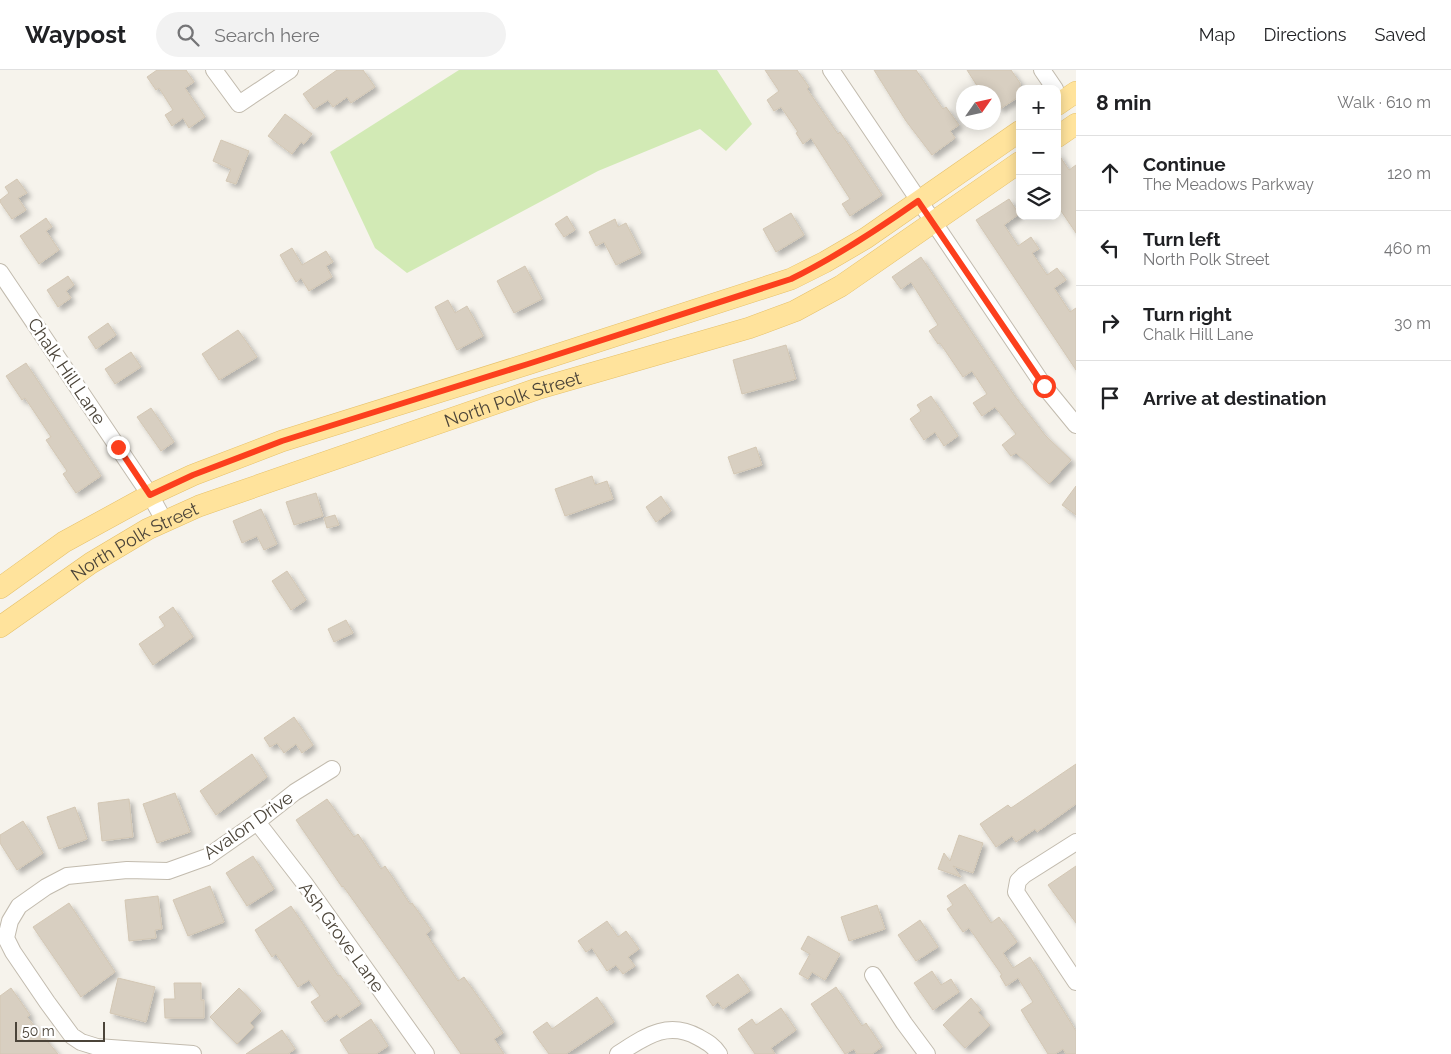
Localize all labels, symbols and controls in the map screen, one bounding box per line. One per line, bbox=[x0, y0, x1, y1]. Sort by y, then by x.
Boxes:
search box bbox=[156, 12, 506, 57]
text: Waypost bbox=[25, 20, 126, 49]
icon: search bbox=[174, 21, 202, 49]
text: Search here bbox=[214, 24, 320, 46]
text: Map bbox=[1199, 24, 1235, 45]
text: Directions bbox=[1263, 24, 1347, 45]
text: Saved bbox=[1375, 24, 1426, 45]
north arrow bbox=[956, 85, 1001, 130]
map controls bbox=[1016, 85, 1061, 220]
button: + bbox=[1016, 85, 1061, 130]
text: 8 min bbox=[1096, 90, 1151, 115]
text: Walk · 610 m bbox=[1337, 93, 1431, 112]
button: − bbox=[1016, 130, 1061, 175]
text: Continue bbox=[1143, 153, 1226, 175]
icon: ahead bbox=[1096, 159, 1124, 187]
text: 120 m bbox=[1387, 164, 1431, 183]
button: layers bbox=[1016, 175, 1061, 220]
text: The Meadows Parkway bbox=[1143, 175, 1314, 194]
text: Turn left bbox=[1143, 228, 1220, 250]
icon: left bbox=[1096, 234, 1124, 262]
text: 460 m bbox=[1384, 239, 1431, 258]
text: North Polk Street bbox=[1143, 250, 1270, 269]
text: Turn right bbox=[1143, 303, 1232, 325]
icon: right bbox=[1096, 309, 1124, 337]
street label: Chalk Hill Lane bbox=[24, 314, 111, 429]
text: 30 m bbox=[1394, 314, 1431, 333]
text: Chalk Hill Lane bbox=[1143, 325, 1253, 344]
street label: North Polk Street bbox=[441, 366, 583, 431]
route start bbox=[1033, 375, 1056, 398]
icon: arrive bbox=[1096, 384, 1124, 412]
text: Arrive at destination bbox=[1143, 387, 1327, 409]
route end bbox=[107, 436, 130, 459]
street label: North Polk Street bbox=[66, 497, 201, 585]
street label: Avalon Drive bbox=[199, 786, 297, 864]
street label: Ash Grove Lane bbox=[295, 878, 389, 996]
scale bar bbox=[15, 1019, 105, 1042]
text: 50 m bbox=[22, 1023, 55, 1039]

